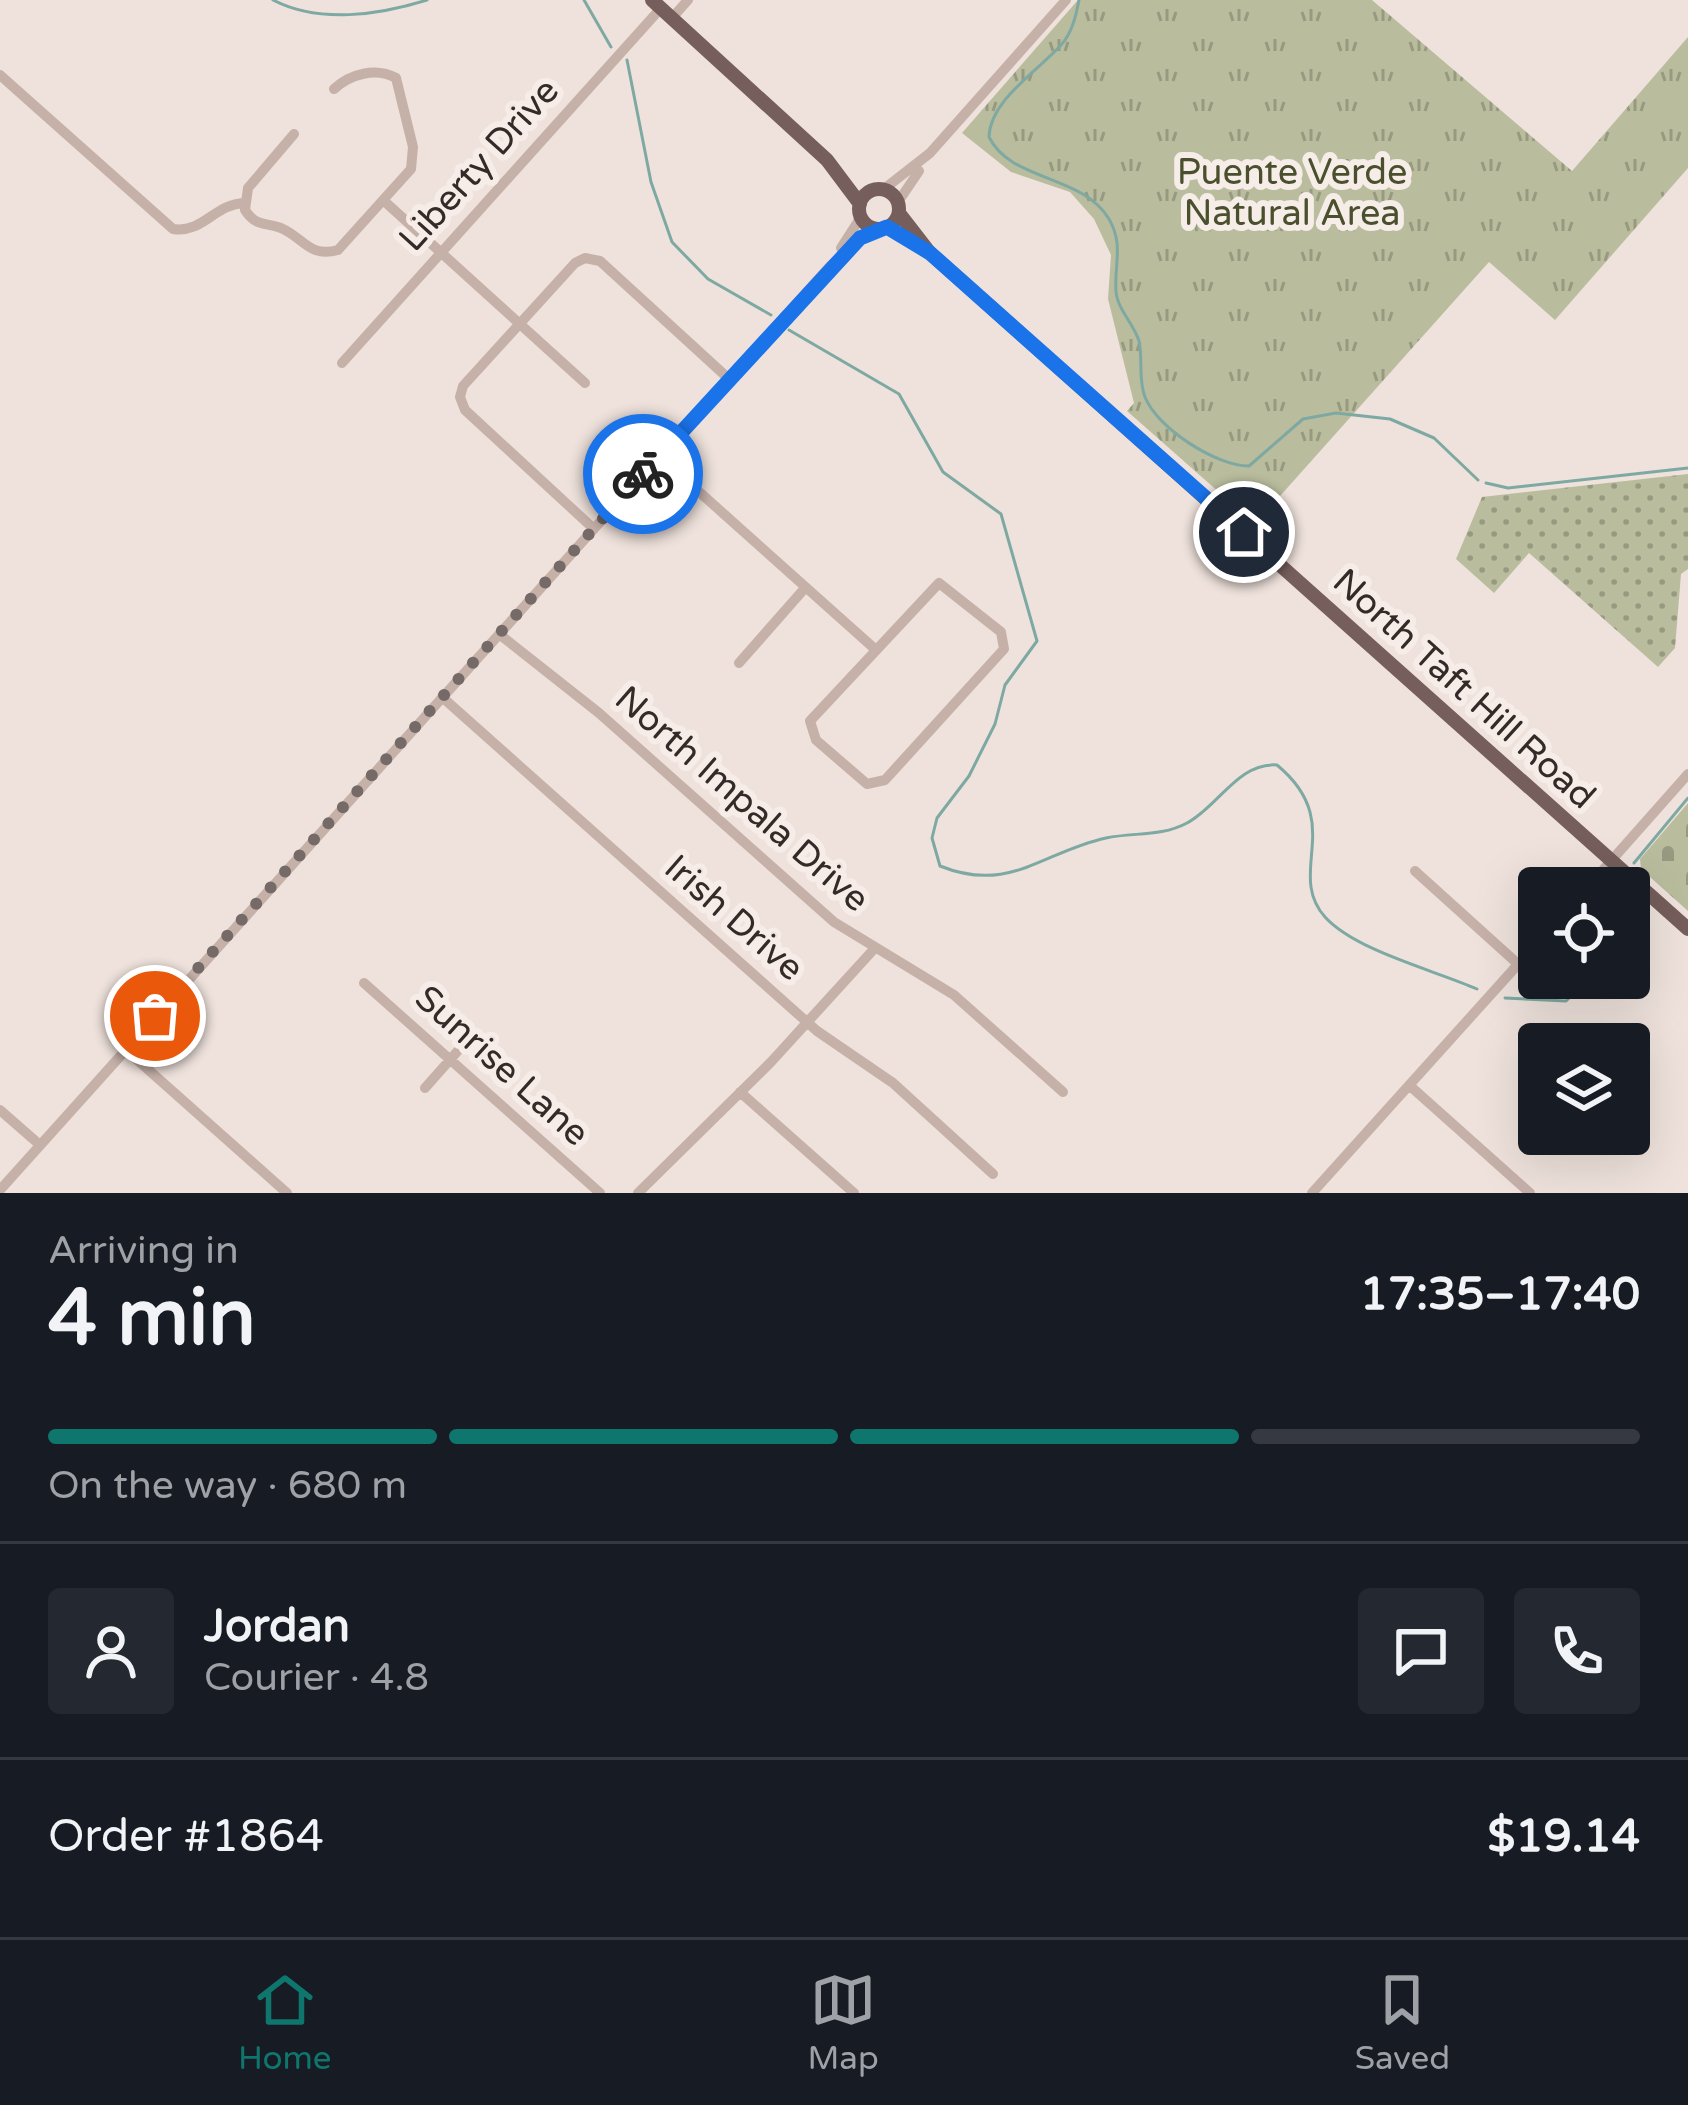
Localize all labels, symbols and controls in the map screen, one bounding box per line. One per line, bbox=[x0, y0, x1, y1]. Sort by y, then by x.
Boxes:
street label: Liberty Drive bbox=[390, 70, 568, 260]
park label: Puente Verde Natural Area bbox=[1177, 151, 1407, 235]
courier bbox=[583, 414, 703, 534]
icon: bike bbox=[610, 441, 676, 507]
pin bbox=[1193, 481, 1295, 583]
icon: home bbox=[1211, 499, 1277, 565]
street label: North Taft Hill Road bbox=[1324, 560, 1604, 818]
street label: North Impala Drive bbox=[606, 677, 878, 921]
street label: Irish Drive bbox=[656, 846, 812, 990]
map controls bbox=[1518, 867, 1650, 1155]
button: locate bbox=[1518, 867, 1650, 999]
pin bbox=[104, 965, 206, 1067]
street label: Sunrise Lane bbox=[406, 977, 598, 1155]
icon: bag bbox=[122, 983, 188, 1049]
button: layers bbox=[1518, 1023, 1650, 1155]
text: Arriving in bbox=[48, 1227, 239, 1274]
text: 17:35–17:40 bbox=[1360, 1268, 1640, 1322]
text: 4 min bbox=[48, 1272, 256, 1366]
text: On the way · 680 m bbox=[48, 1462, 407, 1509]
button: person bbox=[48, 1588, 174, 1714]
button: chat bbox=[1358, 1588, 1484, 1714]
button: phone bbox=[1514, 1588, 1640, 1714]
text: Jordan bbox=[204, 1600, 350, 1654]
text: Courier · 4.8 bbox=[204, 1654, 429, 1701]
text: Order #1864 bbox=[48, 1810, 324, 1864]
text: $19.14 bbox=[1488, 1810, 1640, 1864]
tab: Home bbox=[238, 1967, 331, 2078]
tab: Map bbox=[807, 1967, 879, 2078]
tab: Saved bbox=[1355, 1967, 1450, 2078]

